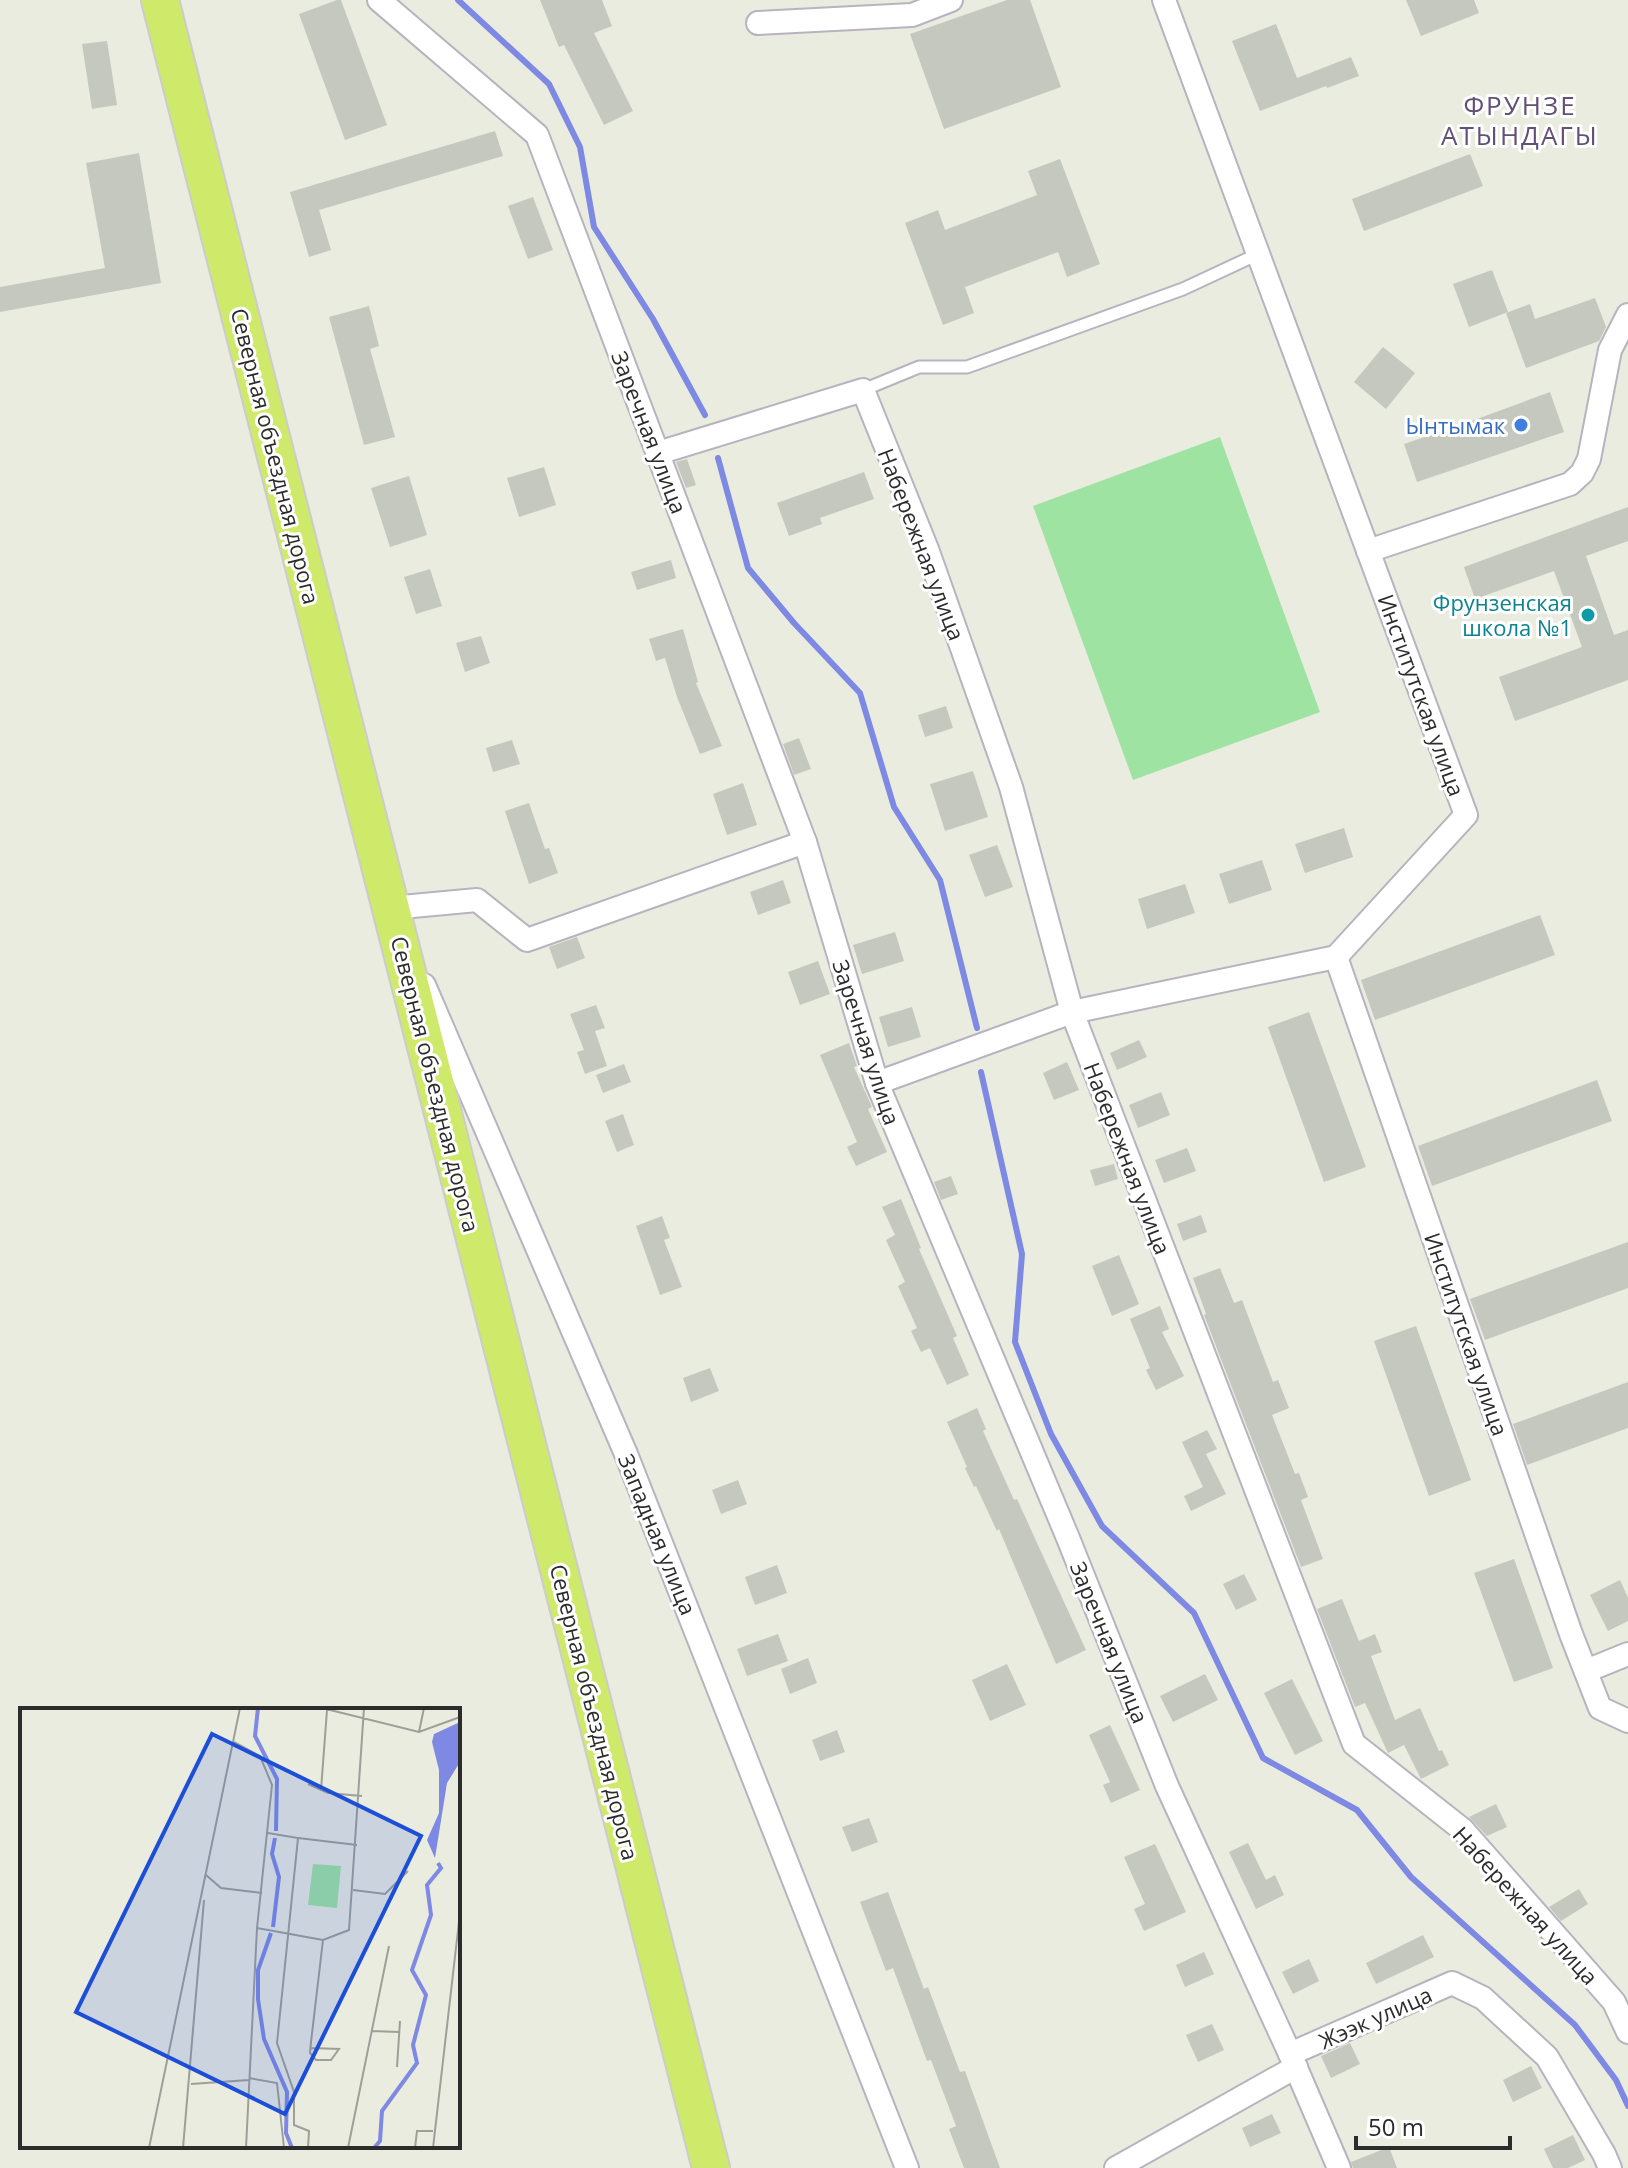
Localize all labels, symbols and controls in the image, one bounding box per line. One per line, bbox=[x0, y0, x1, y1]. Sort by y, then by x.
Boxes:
district label: ФРУНЗЕ АТЫНДАГЫ bbox=[1441, 87, 1599, 153]
street label: Северная объездная дорога bbox=[225, 305, 327, 607]
street label: Заречная улица bbox=[605, 346, 695, 518]
place label: Ынтымак bbox=[1405, 410, 1506, 440]
marker: Ынтымак bbox=[1512, 416, 1530, 434]
street label: Набережная улица bbox=[872, 444, 972, 644]
place label: Фрунзенская школа №1 bbox=[1433, 587, 1572, 642]
street label: Институтская улица bbox=[1372, 590, 1472, 800]
marker: Фрунзенская школа №1 bbox=[1579, 606, 1597, 624]
street label: Северная объездная дорога bbox=[385, 933, 487, 1235]
street label: Заречная улица bbox=[826, 956, 908, 1128]
street label: Набережная улица bbox=[1078, 1058, 1178, 1258]
street label: Институтская улица bbox=[1418, 1228, 1516, 1440]
street label: Западная улица bbox=[612, 1449, 704, 1619]
street label: Заречная улица bbox=[1064, 1557, 1156, 1727]
street label: Северная объездная дорога bbox=[544, 1561, 646, 1863]
inset map bbox=[20, 1708, 460, 2148]
street label: Набережная улица bbox=[1447, 1819, 1605, 1991]
street label: Жээк улица bbox=[1314, 1979, 1436, 2055]
scale bar bbox=[1356, 2100, 1510, 2150]
text: 50 m bbox=[1368, 2110, 1424, 2143]

